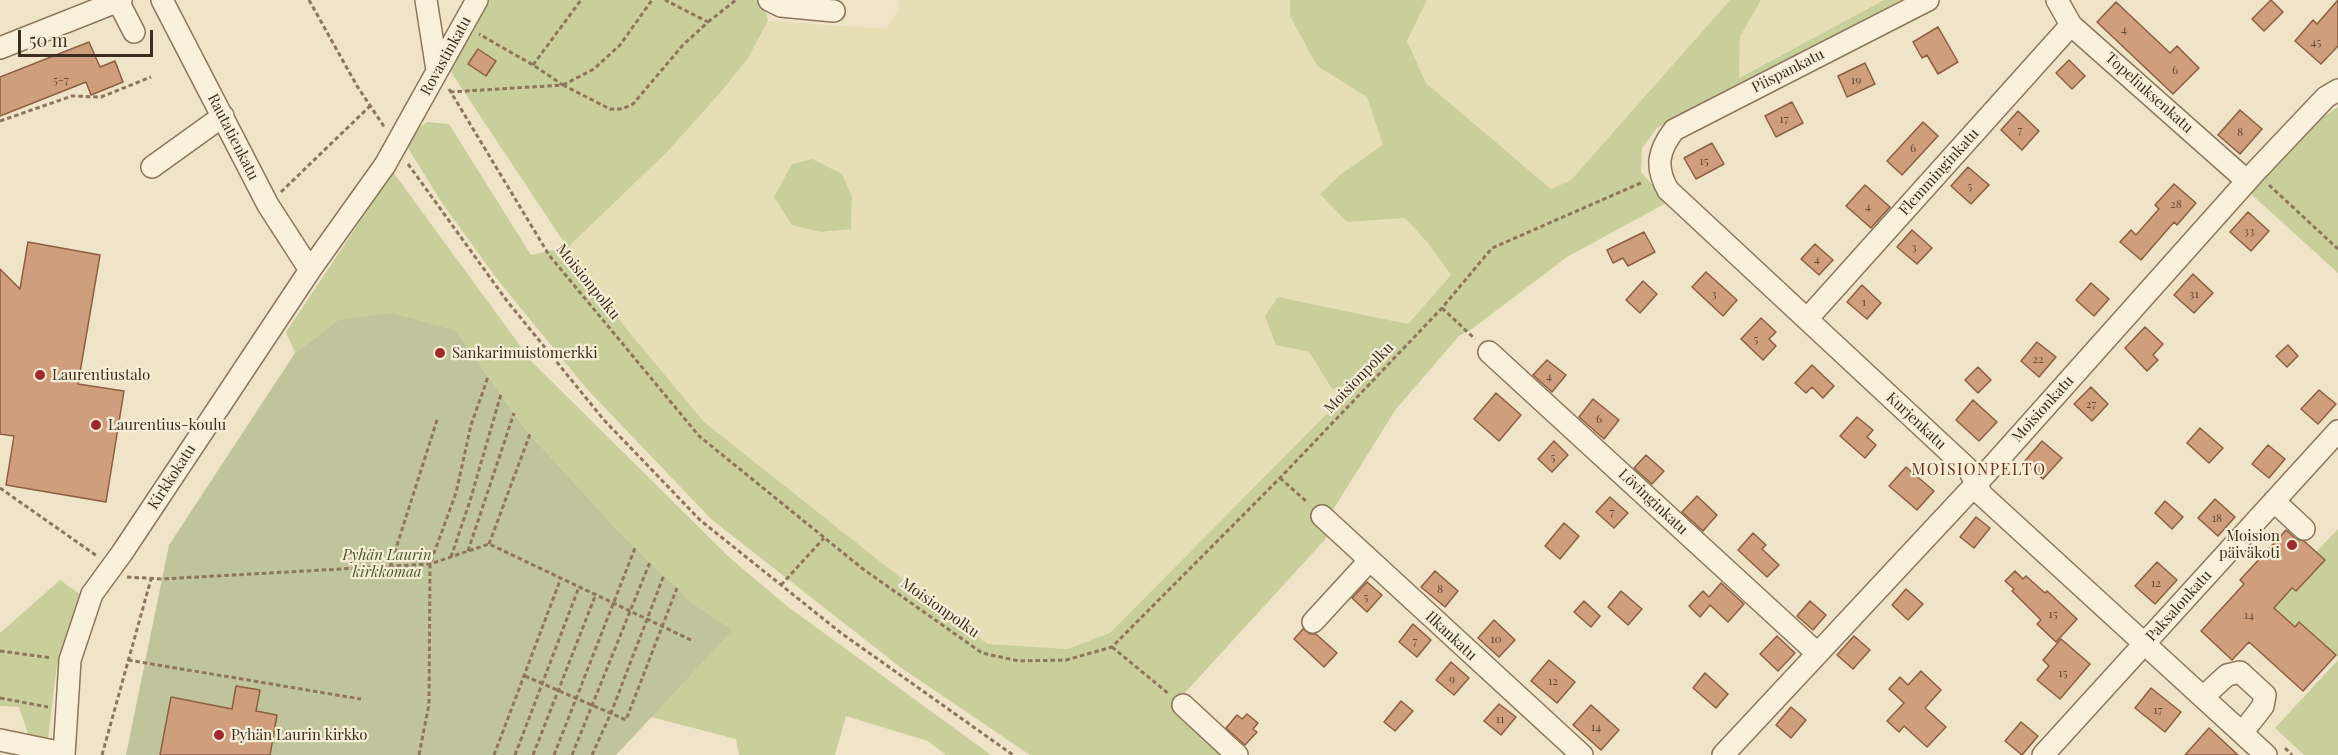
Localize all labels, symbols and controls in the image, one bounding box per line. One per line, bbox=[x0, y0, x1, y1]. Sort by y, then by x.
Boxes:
street label: Rovastinkatu bbox=[417, 13, 475, 99]
scale bar bbox=[21, 18, 156, 56]
house number: 4 bbox=[2121, 22, 2127, 36]
text: 50 m bbox=[29, 28, 68, 52]
house number: 45 bbox=[2311, 35, 2321, 49]
street label: Piispankatu bbox=[1749, 45, 1827, 97]
street label: Topeliuksenkatu bbox=[2101, 49, 2197, 137]
house number: 6 bbox=[2172, 63, 2178, 77]
house number: 5-7 bbox=[53, 73, 69, 87]
house number: 19 bbox=[1851, 73, 1861, 87]
street label: Rautatienkatu bbox=[204, 91, 262, 183]
house number: 17 bbox=[1779, 112, 1789, 126]
house number: 7 bbox=[2018, 123, 2022, 137]
street label: Flemminginkatu bbox=[1895, 125, 1983, 219]
house number: 8 bbox=[2237, 125, 2243, 139]
house number: 6 bbox=[1910, 141, 1916, 155]
house number: 15 bbox=[1699, 154, 1709, 168]
house number: 5 bbox=[1968, 179, 1972, 193]
house number: 28 bbox=[2170, 197, 2182, 211]
house number: 4 bbox=[1865, 199, 1871, 213]
house number: 33 bbox=[2244, 224, 2254, 238]
house number: 3 bbox=[1911, 240, 1917, 254]
street label: Moisionpolku bbox=[552, 241, 624, 323]
house number: 4 bbox=[1814, 252, 1820, 266]
house number: 3 bbox=[1711, 287, 1717, 301]
house number: 31 bbox=[2189, 287, 2199, 301]
house number: 1 bbox=[1862, 295, 1866, 309]
house number: 5 bbox=[1754, 332, 1758, 346]
street label: Moisionpolku bbox=[1321, 339, 1397, 417]
place label: Sankarimuistomerkki bbox=[452, 344, 598, 362]
marker: Sankarimuistomerkki bbox=[433, 346, 447, 360]
house number: 22 bbox=[2032, 352, 2044, 366]
place label: Laurentiustalo bbox=[52, 366, 150, 384]
marker: Laurentiustalo bbox=[33, 368, 47, 382]
house number: 4 bbox=[1546, 369, 1552, 383]
street label: Moisionkatu bbox=[2008, 372, 2078, 446]
street label: Kurjenkatu bbox=[1882, 389, 1950, 453]
house number: 27 bbox=[2086, 397, 2096, 411]
house number: 6 bbox=[1596, 412, 1602, 426]
place label: Laurentius-koulu bbox=[108, 416, 226, 434]
marker: Laurentius-koulu bbox=[89, 418, 103, 432]
street label: Kirkkokatu bbox=[144, 441, 200, 513]
house number: 5 bbox=[1551, 450, 1555, 464]
district label: MOISIONPELTO bbox=[1911, 460, 2047, 480]
street label: Lövinginkatu bbox=[1615, 465, 1691, 539]
house number: 7 bbox=[1610, 505, 1614, 519]
house number: 18 bbox=[2212, 511, 2222, 525]
place label: Moision päiväkoti bbox=[2219, 527, 2280, 562]
marker: Moision päiväkoti bbox=[2285, 538, 2299, 552]
park label: Pyhän Laurin kirkkomaa bbox=[342, 546, 432, 581]
street label: Paksalonkatu bbox=[2142, 567, 2216, 645]
street label: Moisionpolku bbox=[897, 574, 983, 642]
house number: 12 bbox=[2151, 576, 2161, 590]
house number: 8 bbox=[1437, 582, 1443, 596]
house number: 5 bbox=[1364, 590, 1368, 604]
house number: 15 bbox=[2048, 607, 2058, 621]
street label: Ilkankatu bbox=[1422, 608, 1480, 664]
house number: 14 bbox=[2244, 608, 2254, 622]
house number: 10 bbox=[1490, 632, 1502, 646]
house number: 7 bbox=[1413, 634, 1417, 648]
house number: 15 bbox=[2058, 666, 2068, 680]
house number: 9 bbox=[1449, 672, 1455, 686]
house number: 12 bbox=[1548, 674, 1558, 688]
house number: 17 bbox=[2153, 703, 2163, 717]
house number: 11 bbox=[1496, 712, 1504, 726]
house number: 14 bbox=[1591, 720, 1601, 734]
place label: Pyhän Laurin kirkko bbox=[231, 726, 368, 744]
marker: Pyhän Laurin kirkko bbox=[212, 728, 226, 742]

